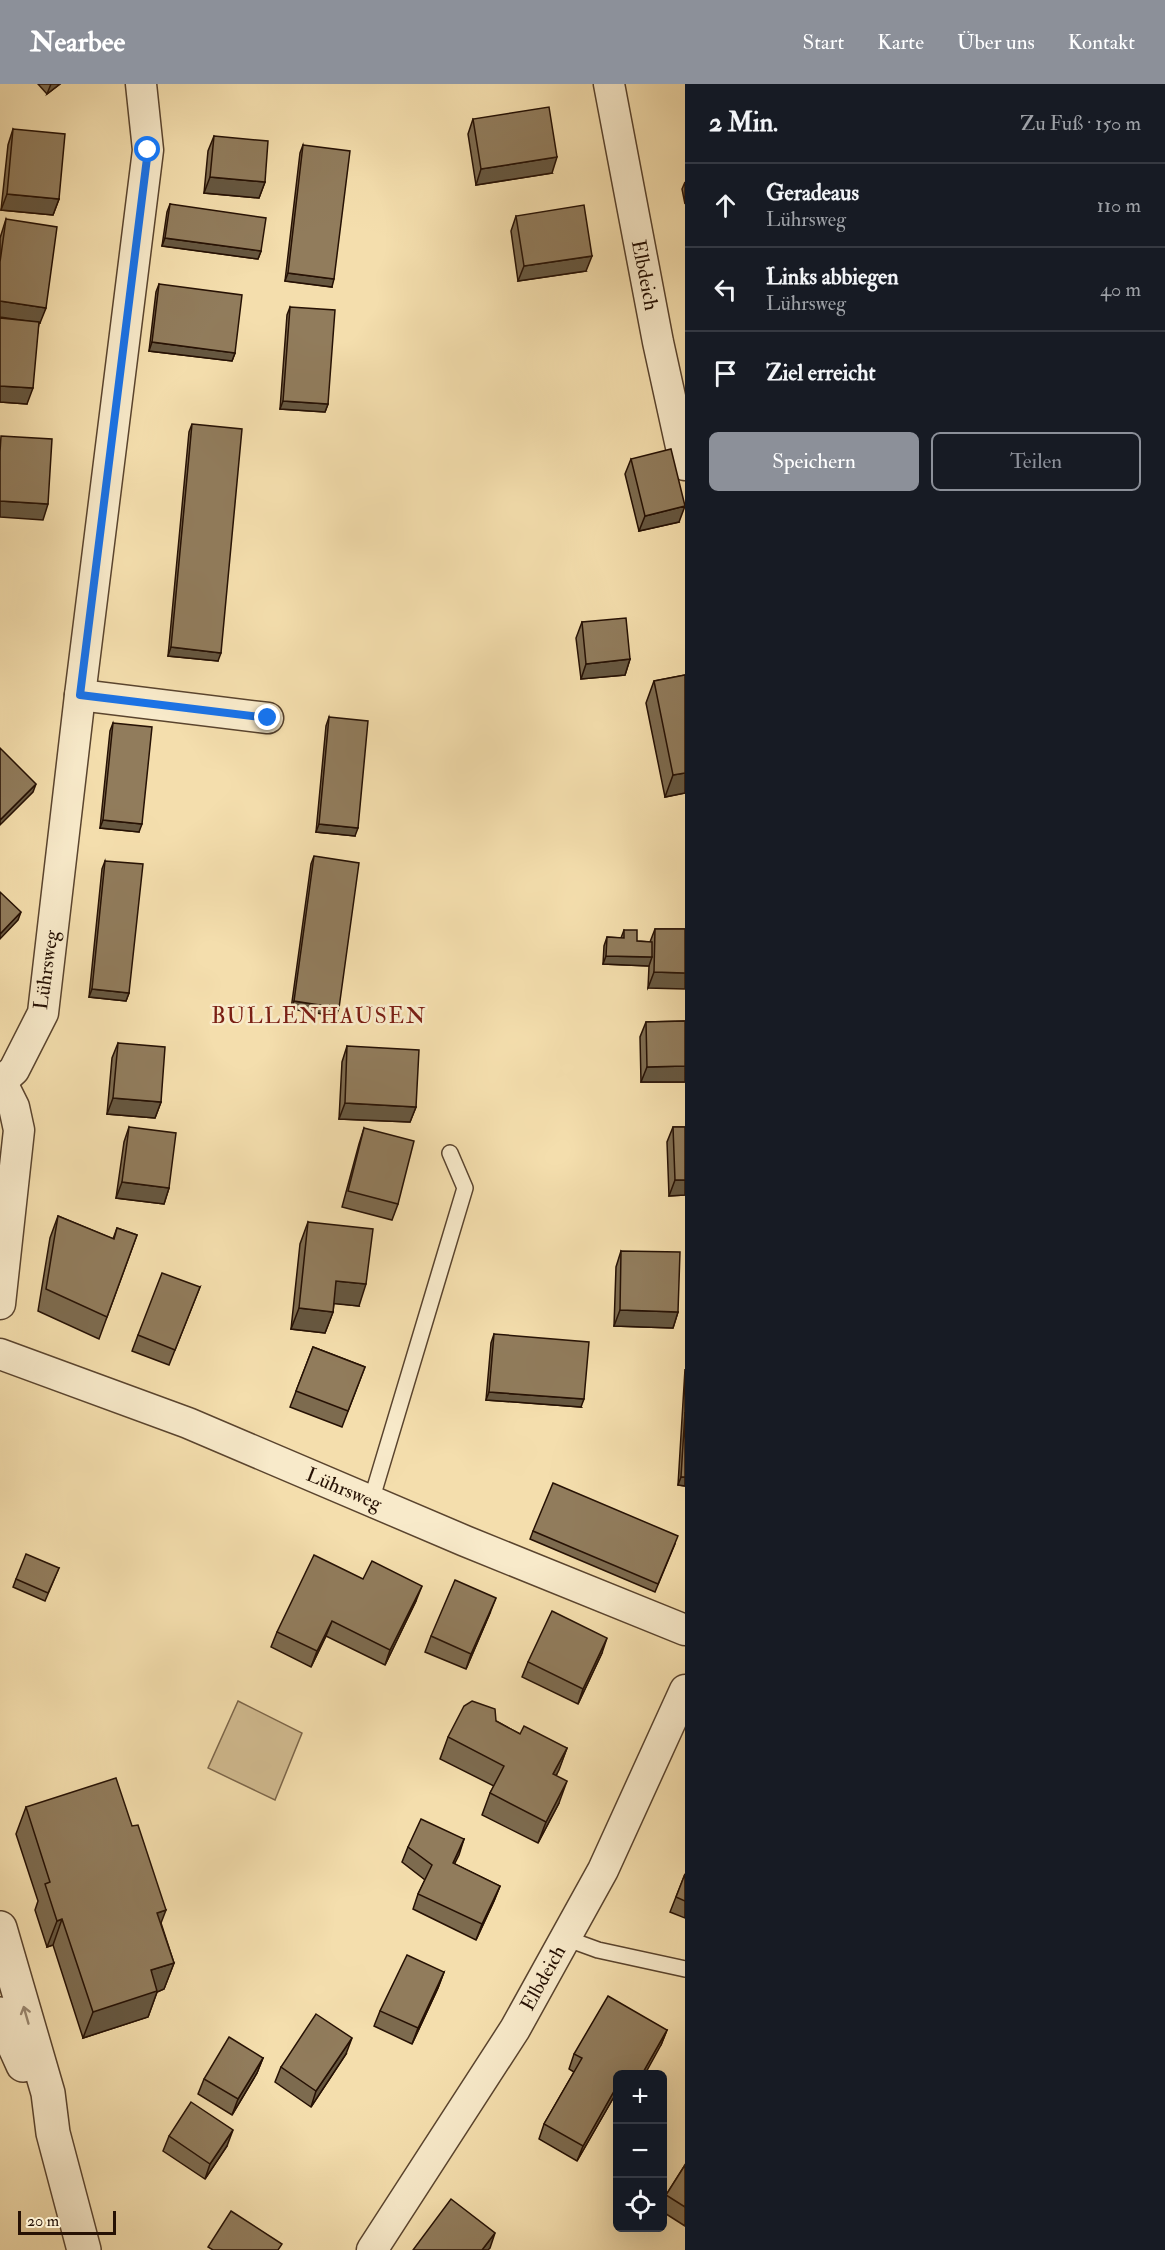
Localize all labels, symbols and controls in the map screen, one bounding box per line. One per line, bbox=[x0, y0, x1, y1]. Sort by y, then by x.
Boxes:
text: Nearbee bbox=[30, 25, 125, 60]
text: Start bbox=[802, 29, 844, 56]
text: Karte bbox=[877, 29, 924, 56]
text: Über uns bbox=[957, 29, 1035, 56]
text: Kontakt bbox=[1068, 29, 1135, 56]
text: 2 Min. bbox=[709, 107, 778, 139]
text: Zu Fuß · 150 m bbox=[1020, 111, 1141, 136]
route start bbox=[134, 136, 160, 162]
text: Geradeaus bbox=[766, 179, 859, 207]
icon: ahead bbox=[709, 189, 742, 222]
text: 110 m bbox=[1097, 193, 1141, 218]
text: Lührsweg bbox=[766, 207, 846, 232]
street label: Elbdeich bbox=[626, 238, 664, 313]
text: Links abbiegen bbox=[766, 263, 899, 291]
icon: left bbox=[709, 273, 742, 306]
text: 40 m bbox=[1100, 277, 1141, 302]
text: Lührsweg bbox=[766, 291, 846, 316]
icon: arrive bbox=[709, 357, 742, 390]
text: Ziel erreicht bbox=[766, 359, 876, 387]
button: Speichern bbox=[709, 432, 919, 491]
button: Teilen bbox=[931, 432, 1141, 491]
route end bbox=[254, 704, 280, 730]
street label: Lührsweg bbox=[28, 927, 64, 1011]
district label: BULLENHAUSEN bbox=[211, 1002, 427, 1030]
street label: Lührsweg bbox=[302, 1462, 387, 1517]
street label: Elbdeich bbox=[515, 1940, 571, 2015]
one-way arrow bbox=[20, 2006, 31, 2025]
map controls bbox=[613, 2070, 667, 2232]
button: + bbox=[613, 2070, 667, 2124]
button: − bbox=[613, 2124, 667, 2178]
button: locate bbox=[613, 2178, 667, 2232]
scale bar bbox=[18, 2208, 116, 2236]
text: 20 m bbox=[27, 2211, 59, 2231]

